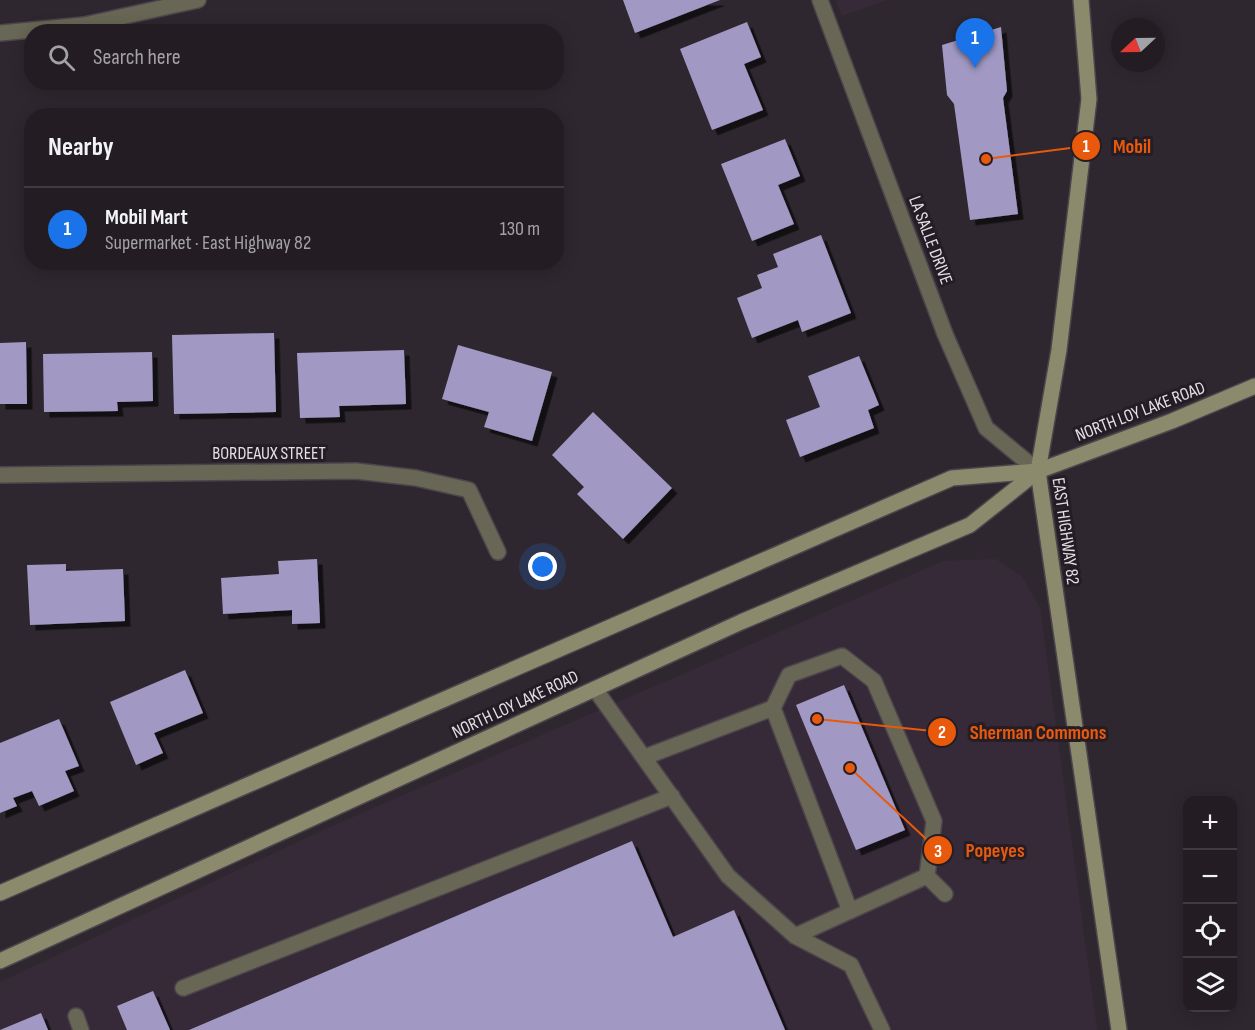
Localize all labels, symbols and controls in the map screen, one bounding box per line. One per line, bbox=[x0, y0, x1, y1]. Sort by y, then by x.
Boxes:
north arrow bbox=[1111, 18, 1165, 72]
pin: 1 bbox=[956, 19, 994, 68]
search box bbox=[24, 24, 564, 90]
icon: search bbox=[45, 41, 78, 74]
text: Search here bbox=[93, 44, 180, 71]
callout: Mobil bbox=[1071, 127, 1163, 165]
text: Nearby bbox=[48, 132, 114, 163]
text: Mobil bbox=[1113, 135, 1151, 159]
text: 1 bbox=[1082, 136, 1090, 157]
street label: LA SALLE DRIVE bbox=[904, 193, 957, 287]
text: Mobil Mart bbox=[105, 204, 188, 231]
text: 1 bbox=[64, 217, 71, 241]
text: 130 m bbox=[500, 217, 540, 241]
text: Supermarket · East Highway 82 bbox=[105, 231, 311, 255]
street label: NORTH LOY LAKE ROAD bbox=[1072, 377, 1208, 446]
street label: BORDEAUX STREET bbox=[212, 443, 326, 464]
street label: EAST HIGHWAY 82 bbox=[1048, 476, 1083, 586]
your location bbox=[528, 552, 557, 581]
street label: NORTH LOY LAKE ROAD bbox=[449, 666, 582, 743]
callout: Sherman Commons bbox=[927, 713, 1118, 751]
text: Sherman Commons bbox=[970, 721, 1107, 745]
text: 2 bbox=[938, 722, 946, 743]
map controls bbox=[1183, 796, 1237, 1012]
button: + bbox=[1183, 796, 1237, 850]
callout: Popeyes bbox=[923, 831, 1036, 869]
text: Popeyes bbox=[965, 839, 1025, 863]
text: 3 bbox=[934, 841, 942, 862]
button: − bbox=[1183, 850, 1237, 904]
button: locate bbox=[1183, 904, 1237, 958]
button: layers bbox=[1183, 958, 1237, 1012]

